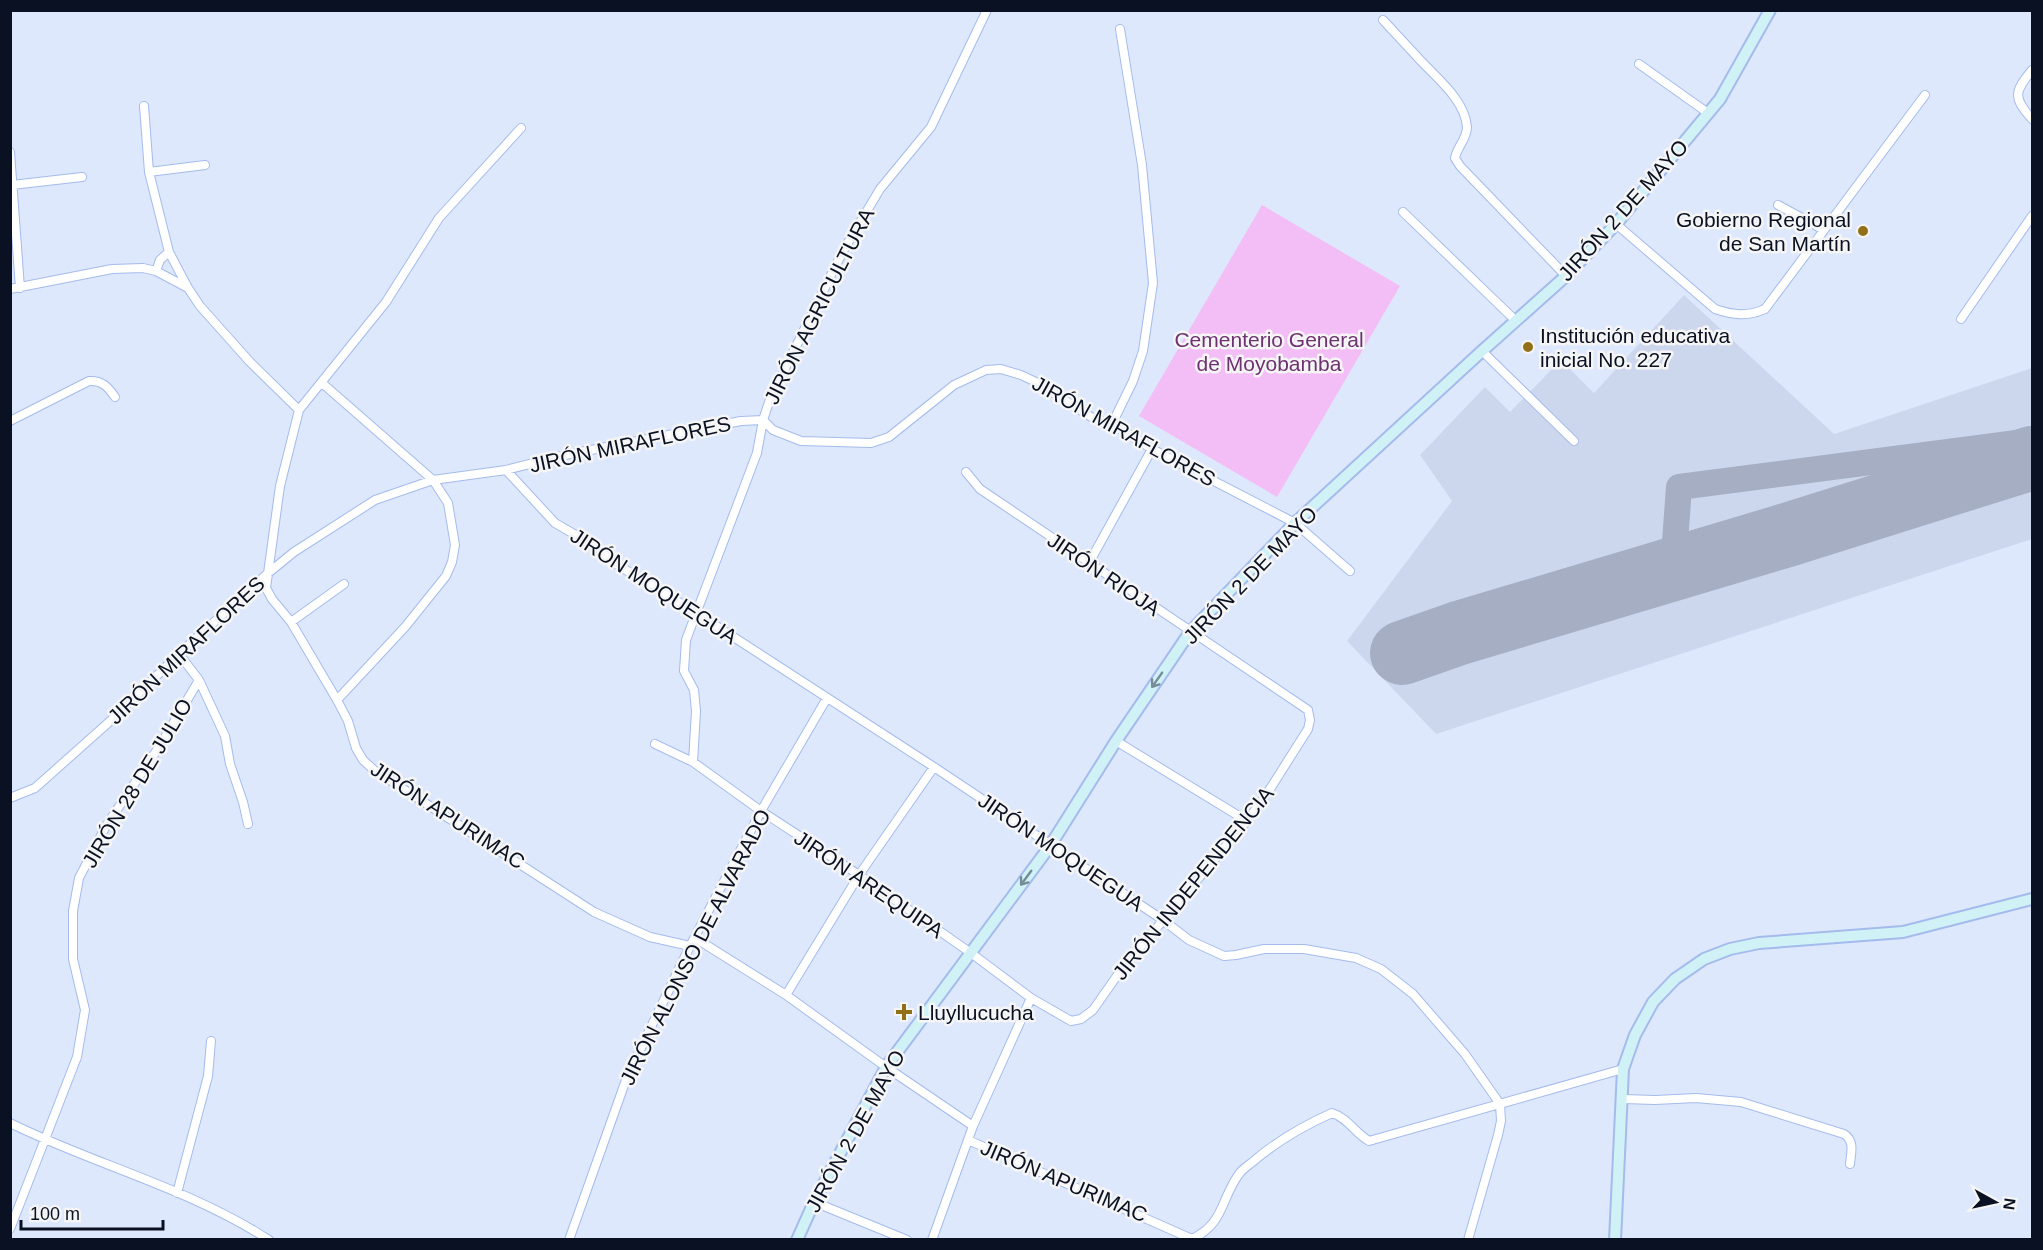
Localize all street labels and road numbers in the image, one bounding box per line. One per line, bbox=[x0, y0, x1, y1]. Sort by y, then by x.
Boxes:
street label: JIRÓN 2 DE MAYO bbox=[1554, 135, 1692, 285]
street label: JIRÓN AGRICULTURA bbox=[760, 204, 878, 408]
street label: JIRÓN MIRAFLORES bbox=[1029, 371, 1219, 491]
street label: JIRÓN MIRAFLORES bbox=[527, 411, 733, 477]
street label: JIRÓN 2 DE MAYO bbox=[1179, 502, 1321, 648]
street label: JIRÓN MOQUEGUA bbox=[567, 524, 741, 648]
street label: JIRÓN RIOJA bbox=[1043, 528, 1165, 620]
street label: JIRÓN MIRAFLORES bbox=[103, 572, 269, 728]
street label: JIRÓN 28 DE JULIO bbox=[78, 695, 196, 871]
street label: JIRÓN APURIMAC bbox=[367, 757, 529, 873]
street label: JIRÓN INDEPENDENCIA bbox=[1108, 782, 1278, 984]
street label: JIRÓN MOQUEGUA bbox=[974, 788, 1148, 916]
street label: JIRÓN ALONSO DE ALVARADO bbox=[615, 805, 775, 1089]
street label: JIRÓN AREQUIPA bbox=[790, 826, 948, 942]
street label: JIRÓN 2 DE MAYO bbox=[801, 1046, 909, 1216]
street label: JIRÓN APURIMAC bbox=[977, 1136, 1151, 1226]

